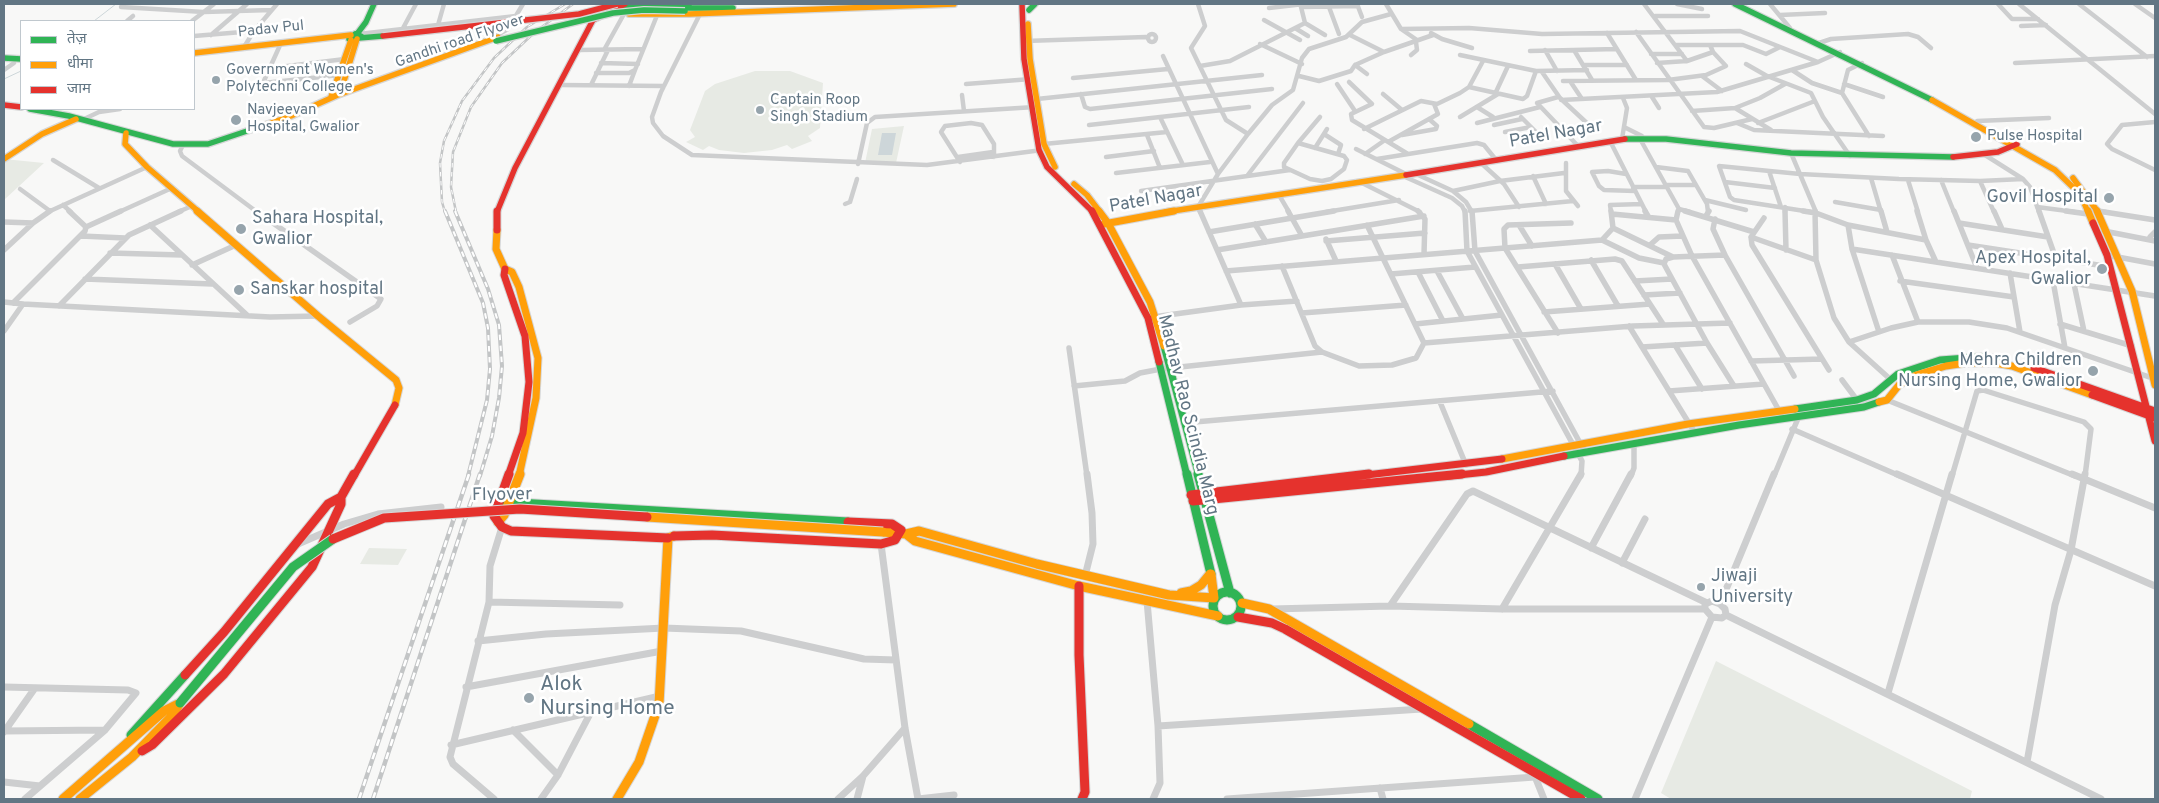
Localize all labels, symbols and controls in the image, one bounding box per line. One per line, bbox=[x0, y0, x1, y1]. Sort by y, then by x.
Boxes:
street label: Gandhi road Flyover bbox=[393, 11, 527, 73]
street label: Padav Pul bbox=[237, 18, 305, 42]
legend bbox=[20, 20, 195, 110]
text: तेज़ bbox=[67, 30, 87, 49]
text: धीमा bbox=[67, 55, 93, 74]
place label: Government Women's Polytechni College bbox=[226, 62, 374, 97]
marker: Government Women's Polytechni College bbox=[210, 74, 222, 86]
text: जाम bbox=[67, 80, 91, 99]
place label: Captain Roop Singh Stadium bbox=[770, 92, 868, 127]
place label: Navjeevan Hospital, Gwalior bbox=[247, 102, 360, 137]
marker: Captain Roop Singh Stadium bbox=[754, 104, 766, 116]
marker: Navjeevan Hospital, Gwalior bbox=[229, 113, 243, 127]
street label: Patel Nagar bbox=[1508, 116, 1604, 154]
place label: Pulse Hospital bbox=[1987, 128, 2082, 146]
marker: Pulse Hospital bbox=[1969, 130, 1983, 144]
street label: Patel Nagar bbox=[1108, 181, 1204, 219]
place label: Govil Hospital bbox=[1986, 187, 2098, 209]
marker: Govil Hospital bbox=[2102, 191, 2116, 205]
place label: Sahara Hospital, Gwalior bbox=[252, 208, 383, 250]
marker: Sahara Hospital, Gwalior bbox=[234, 222, 248, 236]
place label: Apex Hospital, Gwalior bbox=[1975, 248, 2091, 290]
marker: Apex Hospital, Gwalior bbox=[2095, 262, 2109, 276]
place label: Sanskar hospital bbox=[250, 279, 383, 301]
marker: Sanskar hospital bbox=[232, 283, 246, 297]
street label: Madhav Rao Scindia Marg bbox=[1152, 313, 1222, 517]
place label: Mehra Children Nursing Home, Gwalior bbox=[1898, 350, 2082, 392]
marker: Mehra Children Nursing Home, Gwalior bbox=[2086, 364, 2100, 378]
street label: Flyover bbox=[472, 485, 532, 507]
place label: Jiwaji University bbox=[1711, 566, 1793, 608]
marker: Jiwaji University bbox=[1695, 581, 1707, 593]
place label: Alok Nursing Home bbox=[540, 673, 675, 723]
marker: Alok Nursing Home bbox=[522, 691, 536, 705]

